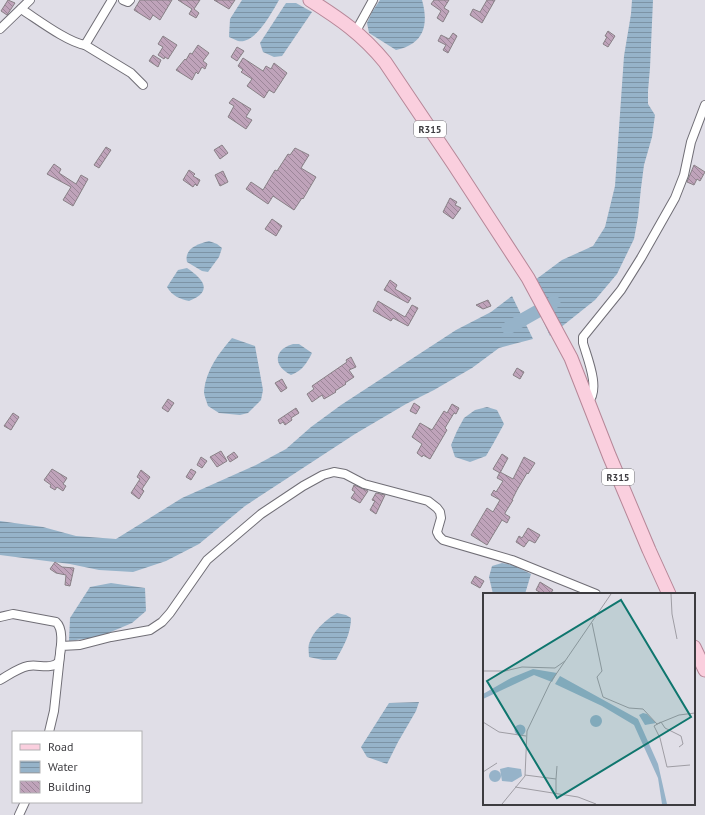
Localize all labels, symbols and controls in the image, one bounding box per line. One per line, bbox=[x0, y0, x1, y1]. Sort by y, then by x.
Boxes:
road number: R315 bbox=[414, 121, 446, 137]
road number: R315 bbox=[602, 469, 634, 485]
inset map bbox=[483, 593, 695, 805]
legend bbox=[12, 731, 142, 803]
text: Road bbox=[48, 739, 73, 754]
text: Water bbox=[48, 759, 78, 774]
text: Building bbox=[48, 779, 91, 794]

